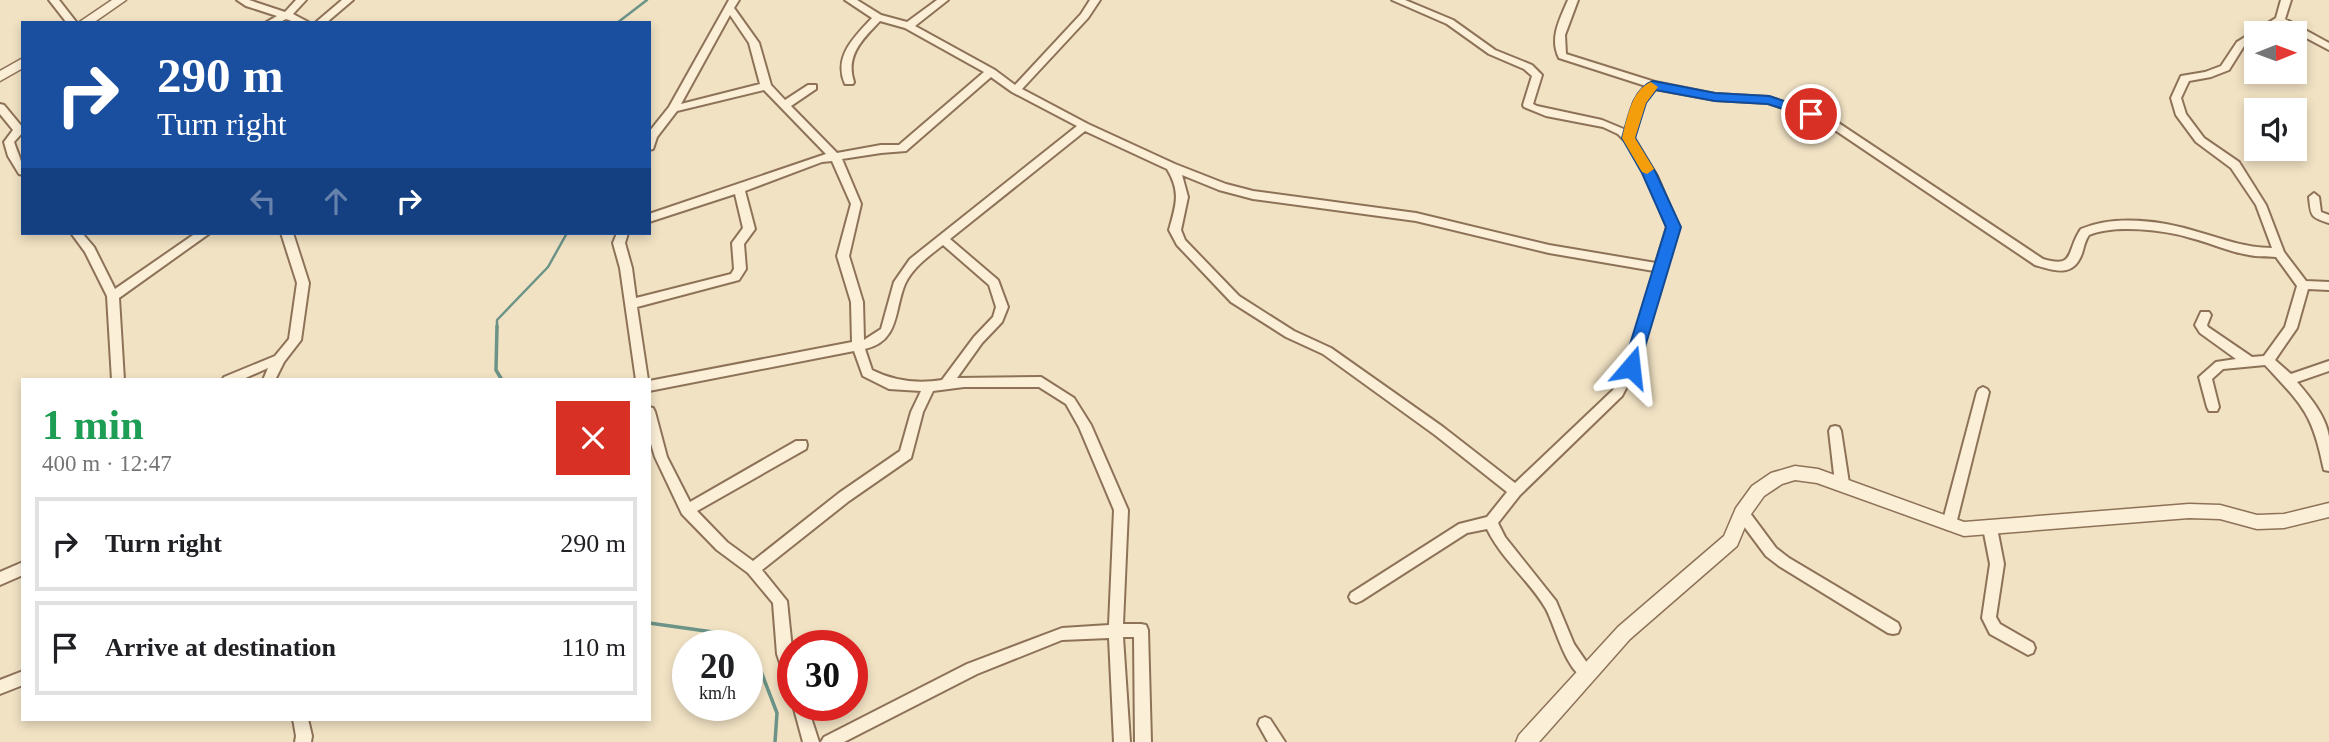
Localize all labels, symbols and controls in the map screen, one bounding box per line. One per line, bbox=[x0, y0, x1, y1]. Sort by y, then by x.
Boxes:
north arrow bbox=[2244, 21, 2306, 84]
map controls bbox=[2244, 21, 2307, 161]
text: 290 m bbox=[157, 48, 284, 103]
icon: right bbox=[42, 49, 133, 140]
pin bbox=[1781, 84, 1841, 144]
icon: arrive bbox=[1792, 95, 1830, 133]
button: sound bbox=[2244, 98, 2307, 161]
text: Turn right bbox=[157, 106, 287, 142]
icon: left bbox=[244, 182, 282, 220]
icon: ahead bbox=[317, 182, 355, 220]
icon: right bbox=[390, 182, 428, 220]
position arrow bbox=[1594, 330, 1668, 404]
button: close bbox=[556, 401, 630, 475]
text: 1 min bbox=[42, 402, 144, 448]
text: 400 m · 12:47 bbox=[42, 451, 172, 476]
icon: right bbox=[46, 525, 84, 563]
text: Turn right bbox=[105, 529, 222, 558]
text: 290 m bbox=[560, 529, 626, 558]
icon: arrive bbox=[46, 629, 84, 667]
speed limit sign: 30 bbox=[777, 630, 868, 721]
text: Arrive at destination bbox=[105, 633, 336, 662]
text: 110 m bbox=[561, 633, 626, 662]
text: 20 bbox=[700, 647, 735, 686]
text: km/h bbox=[699, 683, 736, 703]

